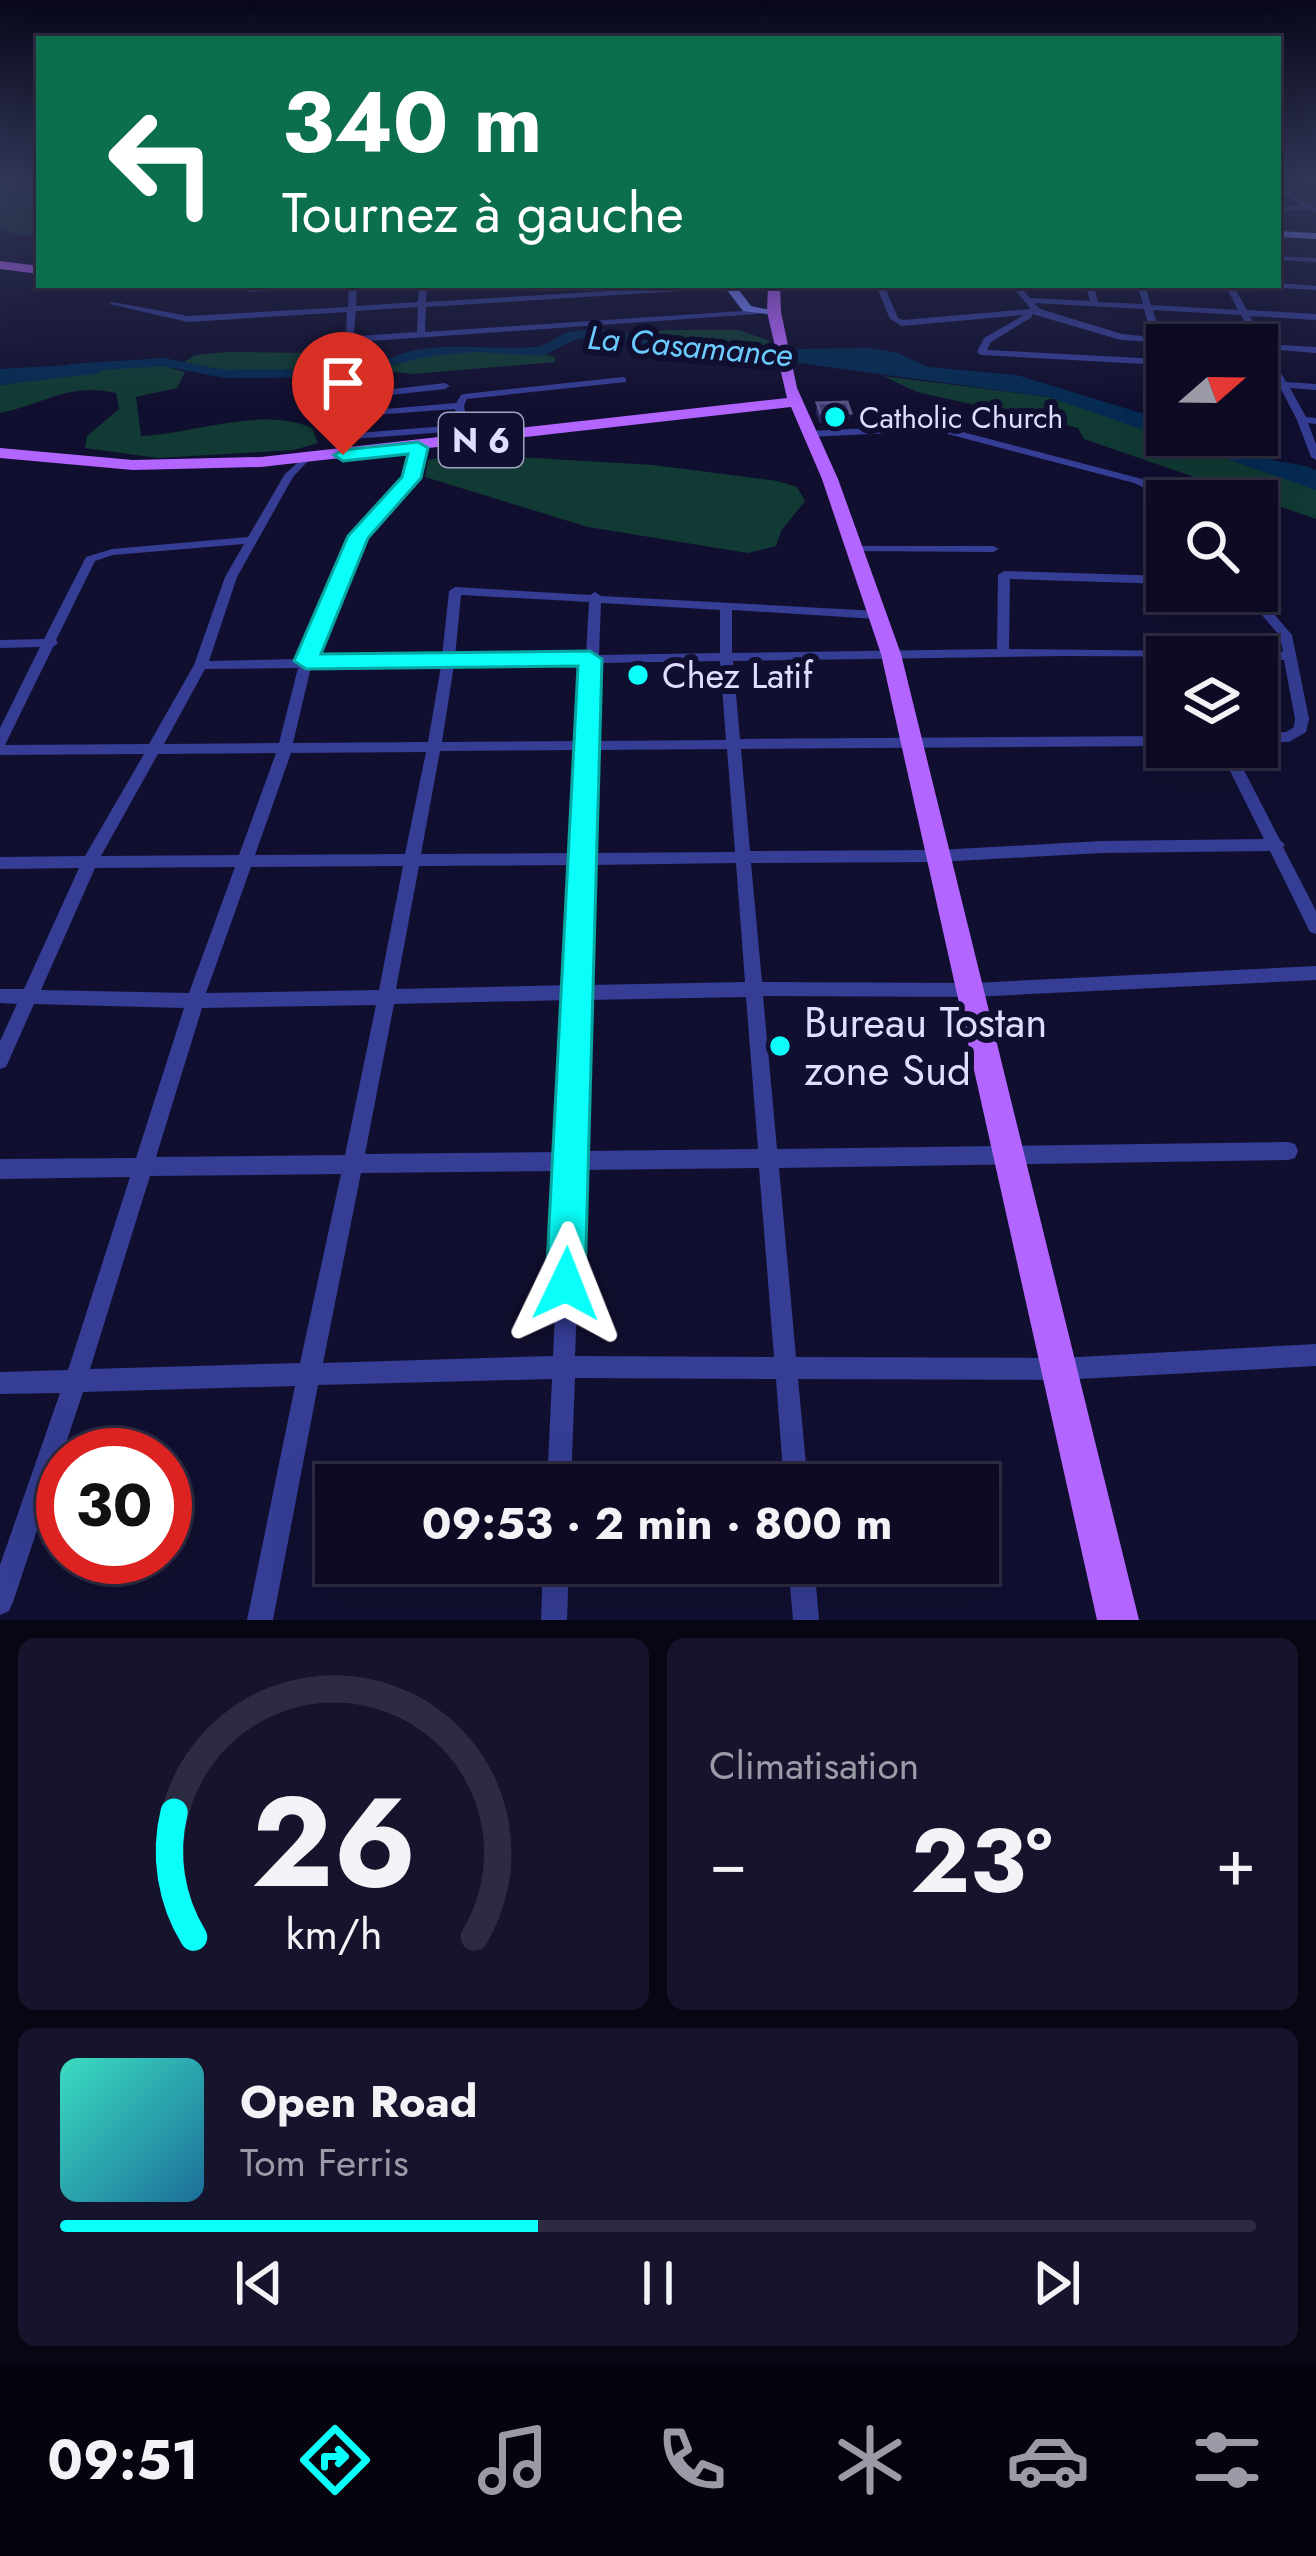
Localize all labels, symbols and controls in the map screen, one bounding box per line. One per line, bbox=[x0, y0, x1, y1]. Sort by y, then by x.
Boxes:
text: 340 m bbox=[282, 62, 542, 184]
icon: left bbox=[84, 84, 240, 240]
text: Tournez à gauche bbox=[282, 174, 684, 252]
water label: La Casamance bbox=[585, 314, 795, 378]
north arrow bbox=[1146, 324, 1278, 456]
map controls bbox=[1146, 324, 1278, 768]
pin bbox=[292, 332, 394, 455]
icon: arrive bbox=[310, 350, 376, 416]
place label: Catholic Church bbox=[859, 396, 1063, 439]
marker: Catholic Church bbox=[822, 404, 848, 430]
road number: N 6 bbox=[439, 413, 523, 467]
button: search bbox=[1146, 480, 1278, 612]
button: layers bbox=[1146, 636, 1278, 768]
place label: Chez Latif bbox=[662, 649, 814, 701]
marker: Chez Latif bbox=[625, 662, 651, 688]
place label: Bureau Tostan zone Sud bbox=[804, 992, 1047, 1101]
marker: Bureau Tostan zone Sud bbox=[767, 1033, 793, 1059]
position arrow bbox=[503, 1221, 629, 1347]
speed limit sign: 30 bbox=[36, 1428, 192, 1584]
text: 09:53 · 2 min · 800 m bbox=[422, 1491, 892, 1556]
text: Climatisation bbox=[709, 1737, 919, 1794]
text: 26 bbox=[251, 1752, 416, 1933]
text: 23° bbox=[911, 1796, 1053, 1926]
text: − bbox=[709, 1814, 748, 1910]
text: + bbox=[1215, 1814, 1256, 1910]
text: km/h bbox=[285, 1903, 382, 1965]
text: Open Road bbox=[240, 2069, 478, 2134]
text: Tom Ferris bbox=[240, 2134, 409, 2191]
icon: previous bbox=[226, 2250, 292, 2316]
icon: pause bbox=[625, 2250, 691, 2316]
icon: next bbox=[1024, 2250, 1090, 2316]
icon: directions bbox=[293, 2418, 377, 2502]
icon: music bbox=[471, 2418, 555, 2502]
icon: phone bbox=[650, 2418, 734, 2502]
icon: climate bbox=[828, 2418, 912, 2502]
icon: car bbox=[1006, 2418, 1090, 2502]
icon: filters bbox=[1185, 2418, 1269, 2502]
text: 09:51 bbox=[47, 2421, 199, 2499]

